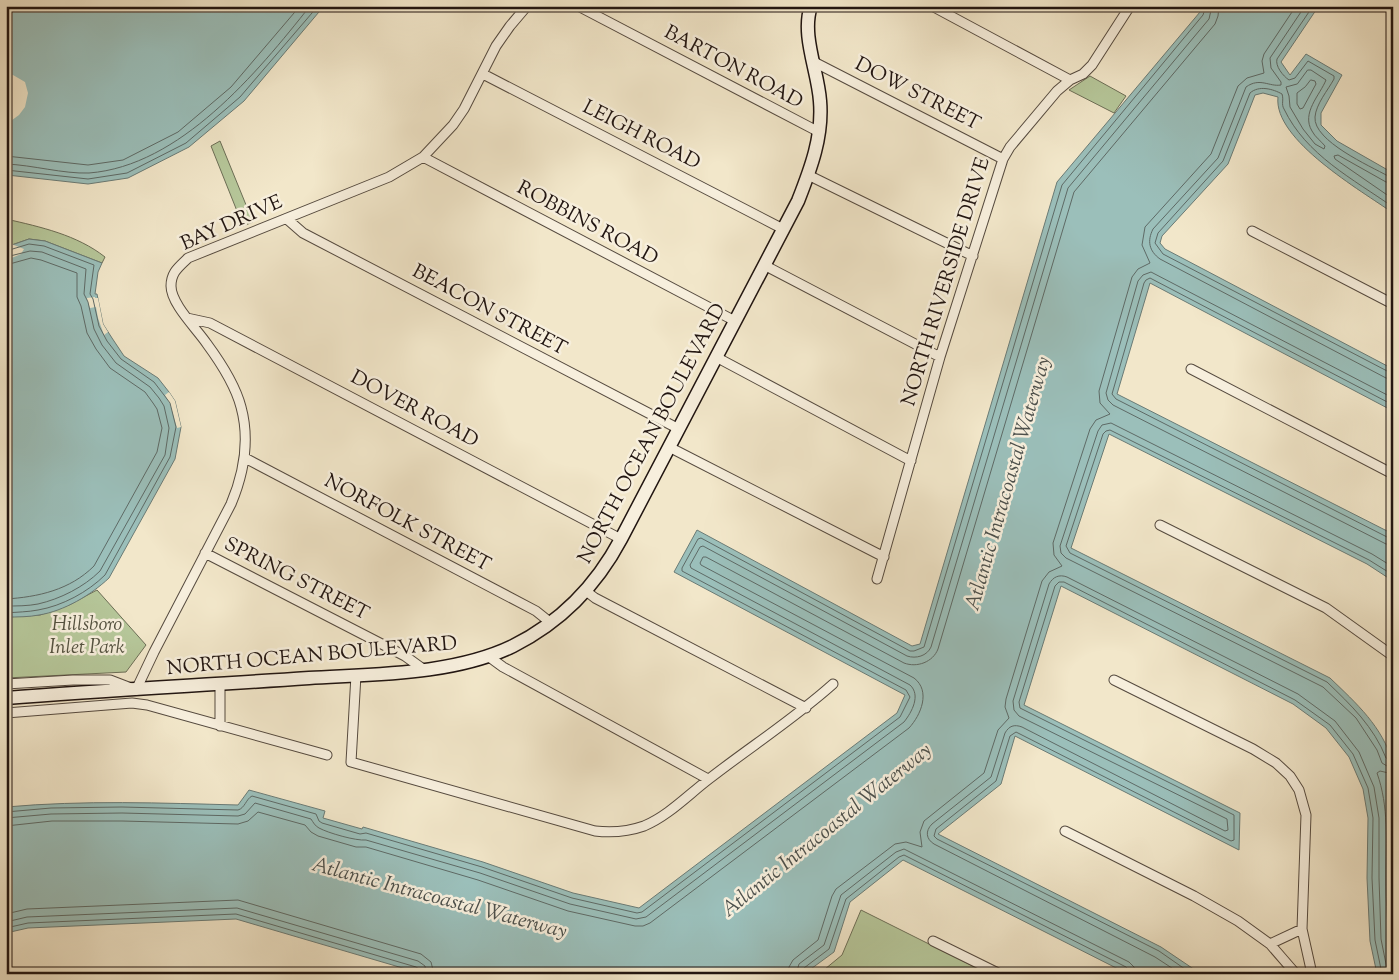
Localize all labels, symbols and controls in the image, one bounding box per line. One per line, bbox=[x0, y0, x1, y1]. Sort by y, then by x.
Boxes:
street label: BARTON ROAD bbox=[658, 19, 808, 117]
street label: DOW STREET bbox=[849, 51, 985, 139]
street label: LEIGH ROAD bbox=[577, 94, 705, 178]
street label: NORTH RIVERSIDE DRIVE bbox=[895, 154, 999, 410]
street label: ROBBINS ROAD bbox=[511, 174, 663, 274]
street label: BAY DRIVE bbox=[176, 189, 288, 259]
street label: BEACON STREET bbox=[406, 258, 572, 364]
street label: NORTH OCEAN BOULEVARD bbox=[572, 299, 734, 569]
water label: Atlantic Intracoastal Waterway bbox=[958, 353, 1060, 615]
street label: DOVER ROAD bbox=[345, 364, 483, 456]
street label: NORFOLK STREET bbox=[319, 468, 495, 580]
street label: SPRING STREET bbox=[218, 531, 374, 629]
park label: Hillsboro Inlet Park bbox=[49, 611, 125, 663]
street label: NORTH OCEAN BOULEVARD bbox=[166, 630, 458, 684]
water label: Atlantic Intracoastal Waterway bbox=[715, 737, 939, 925]
water label: Atlantic Intracoastal Waterway bbox=[308, 850, 570, 948]

